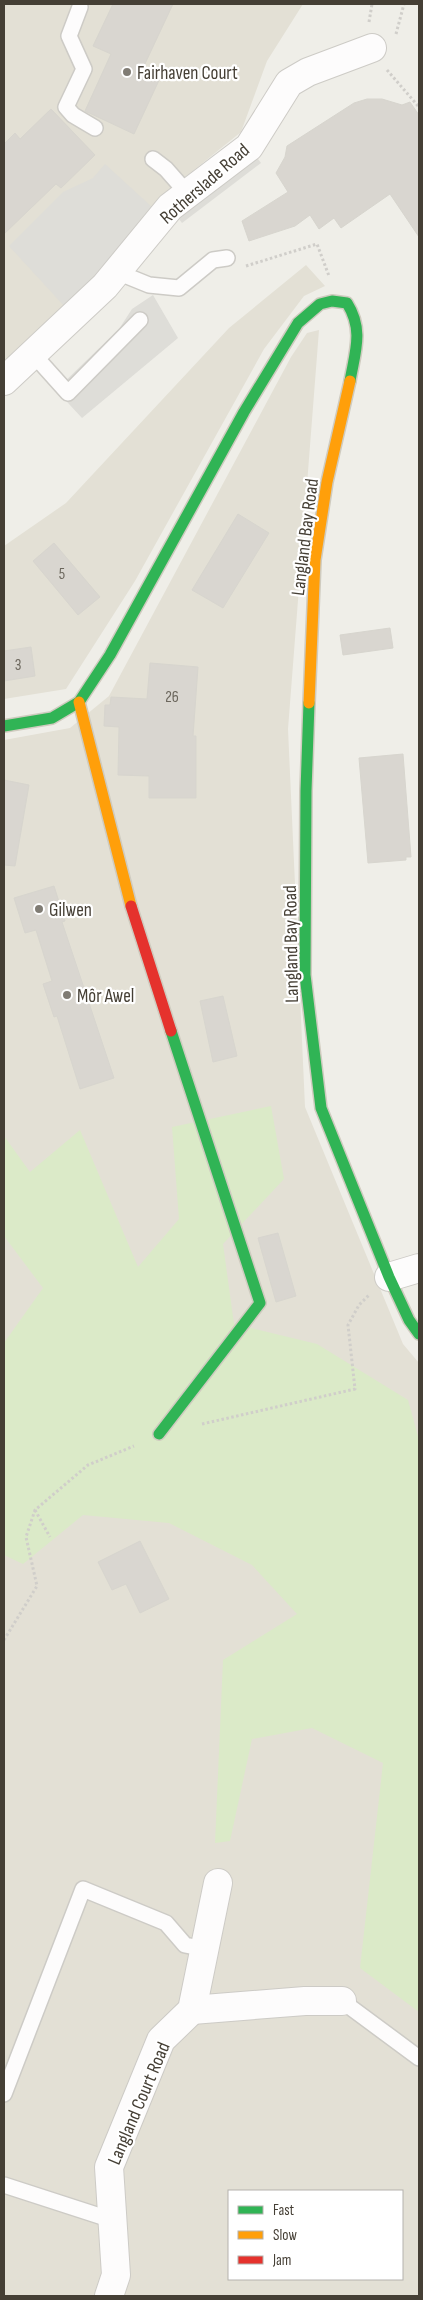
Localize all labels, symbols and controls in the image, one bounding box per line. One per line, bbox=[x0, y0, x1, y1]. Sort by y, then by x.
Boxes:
place label: Fairhaven Court bbox=[137, 62, 238, 85]
marker: Fairhaven Court bbox=[121, 66, 133, 78]
street label: Rotherslade Road bbox=[156, 139, 254, 229]
street label: Langland Bay Road bbox=[287, 477, 324, 597]
house number: 5 bbox=[59, 565, 65, 584]
house number: 3 bbox=[15, 656, 21, 675]
house number: 26 bbox=[165, 688, 179, 707]
street label: Langland Bay Road bbox=[279, 885, 304, 1003]
place label: Gilwen bbox=[49, 899, 92, 922]
marker: Gilwen bbox=[33, 903, 45, 915]
place label: Môr Awel bbox=[77, 985, 134, 1008]
marker: Môr Awel bbox=[61, 989, 73, 1001]
street label: Langland Court Road bbox=[103, 2039, 176, 2168]
legend bbox=[228, 2190, 403, 2280]
text: Fast bbox=[273, 2201, 295, 2220]
text: Slow bbox=[273, 2226, 297, 2245]
text: Jam bbox=[272, 2251, 291, 2270]

